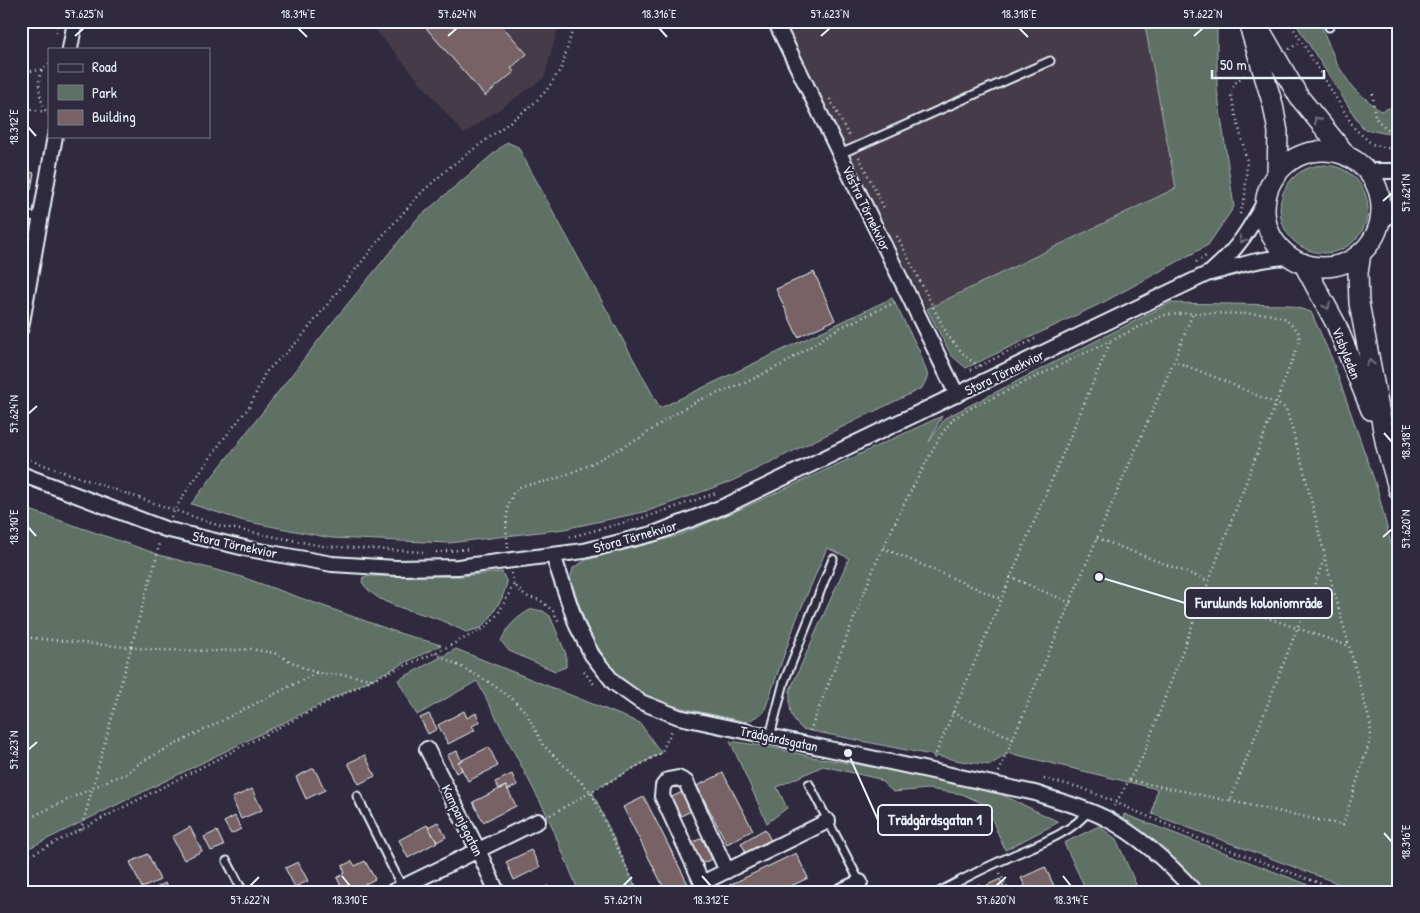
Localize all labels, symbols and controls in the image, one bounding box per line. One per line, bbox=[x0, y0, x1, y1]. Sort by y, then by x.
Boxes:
text: 57.625°N bbox=[65, 5, 103, 22]
text: 18.314°E bbox=[281, 5, 316, 22]
text: 57.624°N bbox=[438, 5, 476, 22]
text: 18.316°E bbox=[642, 5, 677, 22]
text: 57.623°N bbox=[811, 5, 849, 22]
text: 18.318°E bbox=[1001, 5, 1037, 22]
text: 57.622°N bbox=[1184, 5, 1222, 22]
legend bbox=[48, 48, 210, 138]
scale bar bbox=[1212, 48, 1325, 80]
text: 50 m bbox=[1220, 54, 1247, 75]
text: Road bbox=[92, 56, 117, 77]
text: Park bbox=[92, 82, 117, 103]
text: Building bbox=[92, 106, 136, 127]
text: 18.312°E bbox=[5, 109, 22, 145]
one-way arrow bbox=[1313, 116, 1322, 125]
street label: Västra Törnekvior bbox=[838, 162, 896, 254]
text: 57.621°N bbox=[1397, 174, 1414, 212]
one-way arrow bbox=[1239, 234, 1248, 244]
one-way arrow bbox=[1321, 301, 1331, 310]
street label: Visbyleden bbox=[1327, 324, 1366, 382]
street label: Stora Törnekvior bbox=[961, 344, 1047, 399]
one-way arrow bbox=[1366, 359, 1376, 368]
text: 57.624°N bbox=[5, 395, 22, 433]
text: 18.318°E bbox=[1397, 424, 1414, 460]
text: 18.310°E bbox=[5, 509, 22, 545]
text: 57.620°N bbox=[1397, 510, 1414, 548]
street label: Stora Törnekvior bbox=[591, 515, 680, 557]
street label: Stora Törnekvior bbox=[191, 526, 280, 562]
callout: Furulunds koloniområde bbox=[1185, 588, 1332, 618]
text: Furulunds koloniområde bbox=[1194, 592, 1323, 613]
street label: Trädgårdsgatan bbox=[738, 720, 820, 757]
text: 57.623°N bbox=[5, 731, 22, 769]
street label: Kampanjegatan bbox=[437, 781, 488, 859]
callout: Trädgårdsgatan 1 bbox=[878, 805, 992, 835]
text: Trädgårdsgatan 1 bbox=[887, 809, 982, 831]
text: 18.316°E bbox=[1397, 824, 1414, 859]
text: 57.622°N bbox=[231, 891, 269, 908]
text: 18.310°E bbox=[332, 891, 368, 908]
text: 57.621°N bbox=[604, 891, 642, 908]
text: 18.312°E bbox=[693, 891, 729, 908]
text: 57.620°N bbox=[977, 891, 1015, 908]
text: 18.314°E bbox=[1054, 891, 1089, 908]

